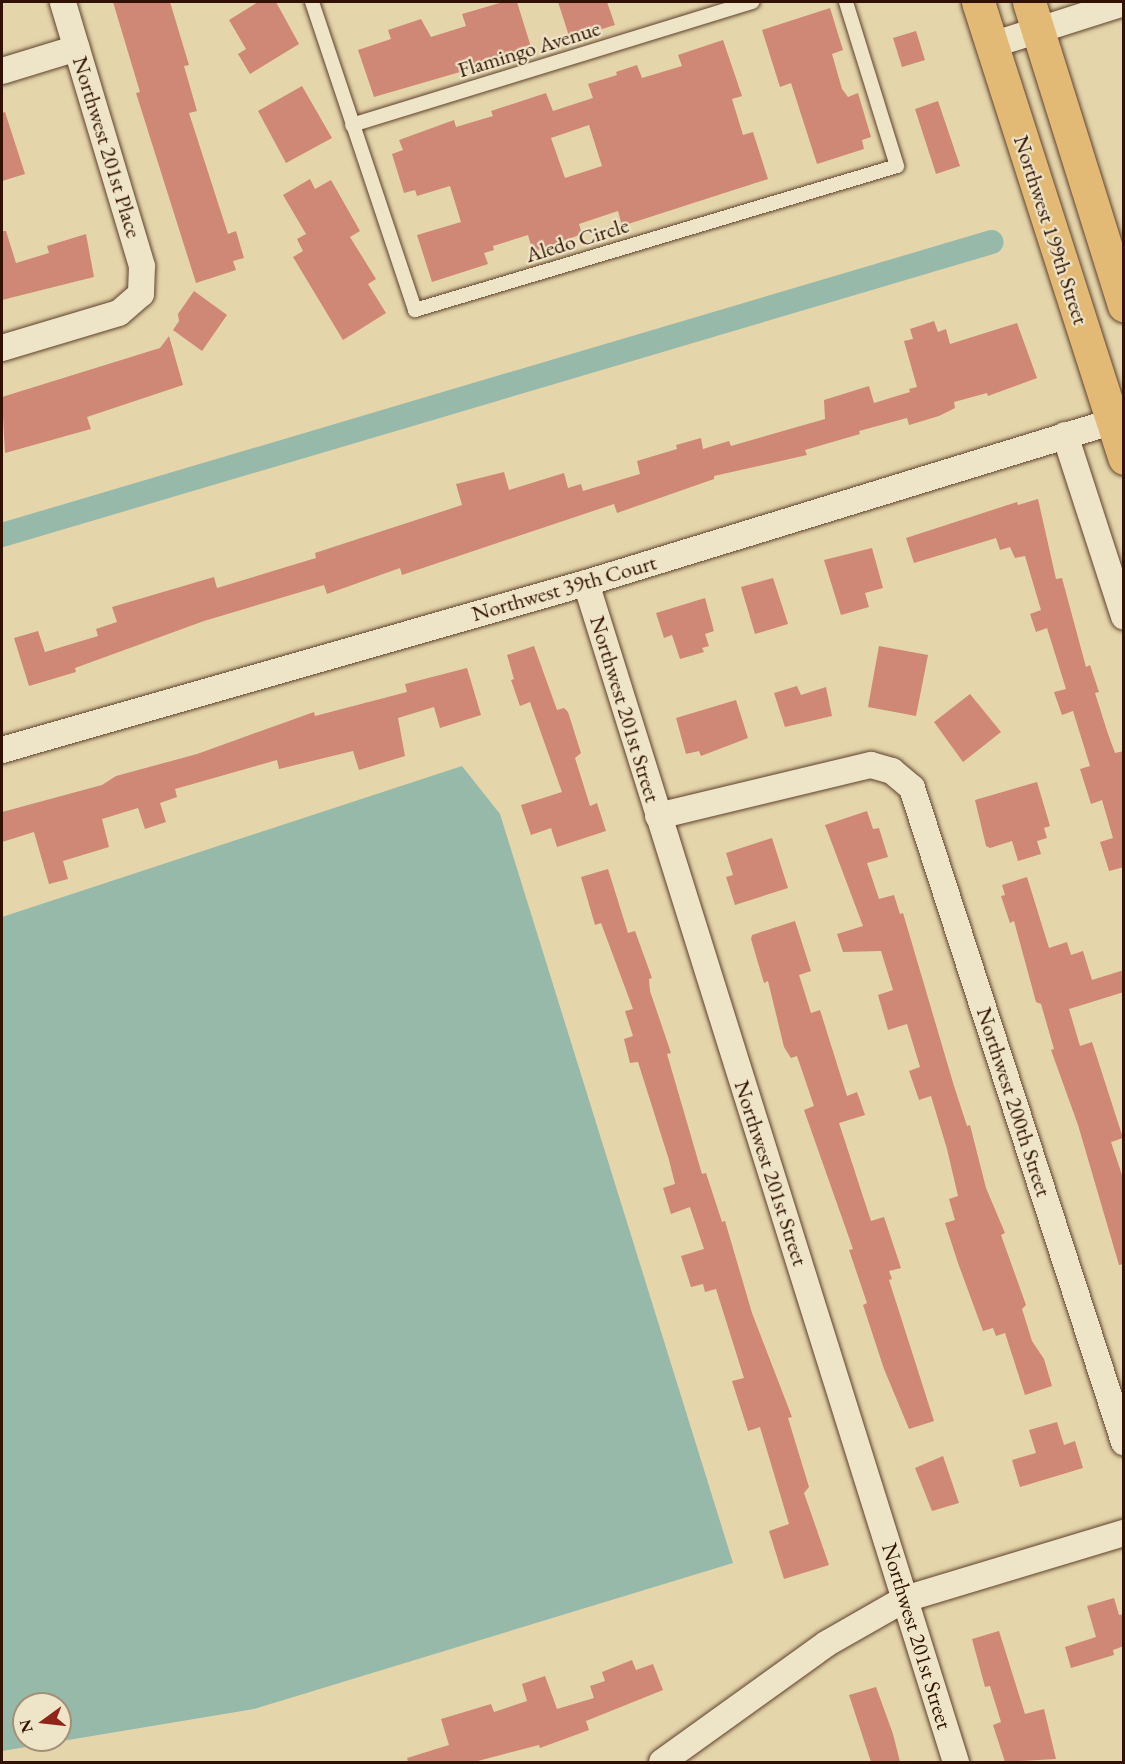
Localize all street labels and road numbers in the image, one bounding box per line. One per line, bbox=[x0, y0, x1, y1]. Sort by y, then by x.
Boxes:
street label: Flamingo Avenue bbox=[455, 15, 603, 83]
street label: Northwest 201st Place bbox=[67, 53, 147, 241]
street label: Northwest 199th Street bbox=[1008, 132, 1094, 328]
street label: Aledo Circle bbox=[522, 212, 632, 268]
street label: Northwest 39th Court bbox=[469, 549, 659, 627]
street label: Northwest 201st Street bbox=[584, 613, 666, 805]
street label: Northwest 200th Street bbox=[971, 1004, 1057, 1200]
street label: Northwest 201st Street bbox=[729, 1077, 813, 1269]
street label: Northwest 201st Street bbox=[876, 1540, 958, 1732]

